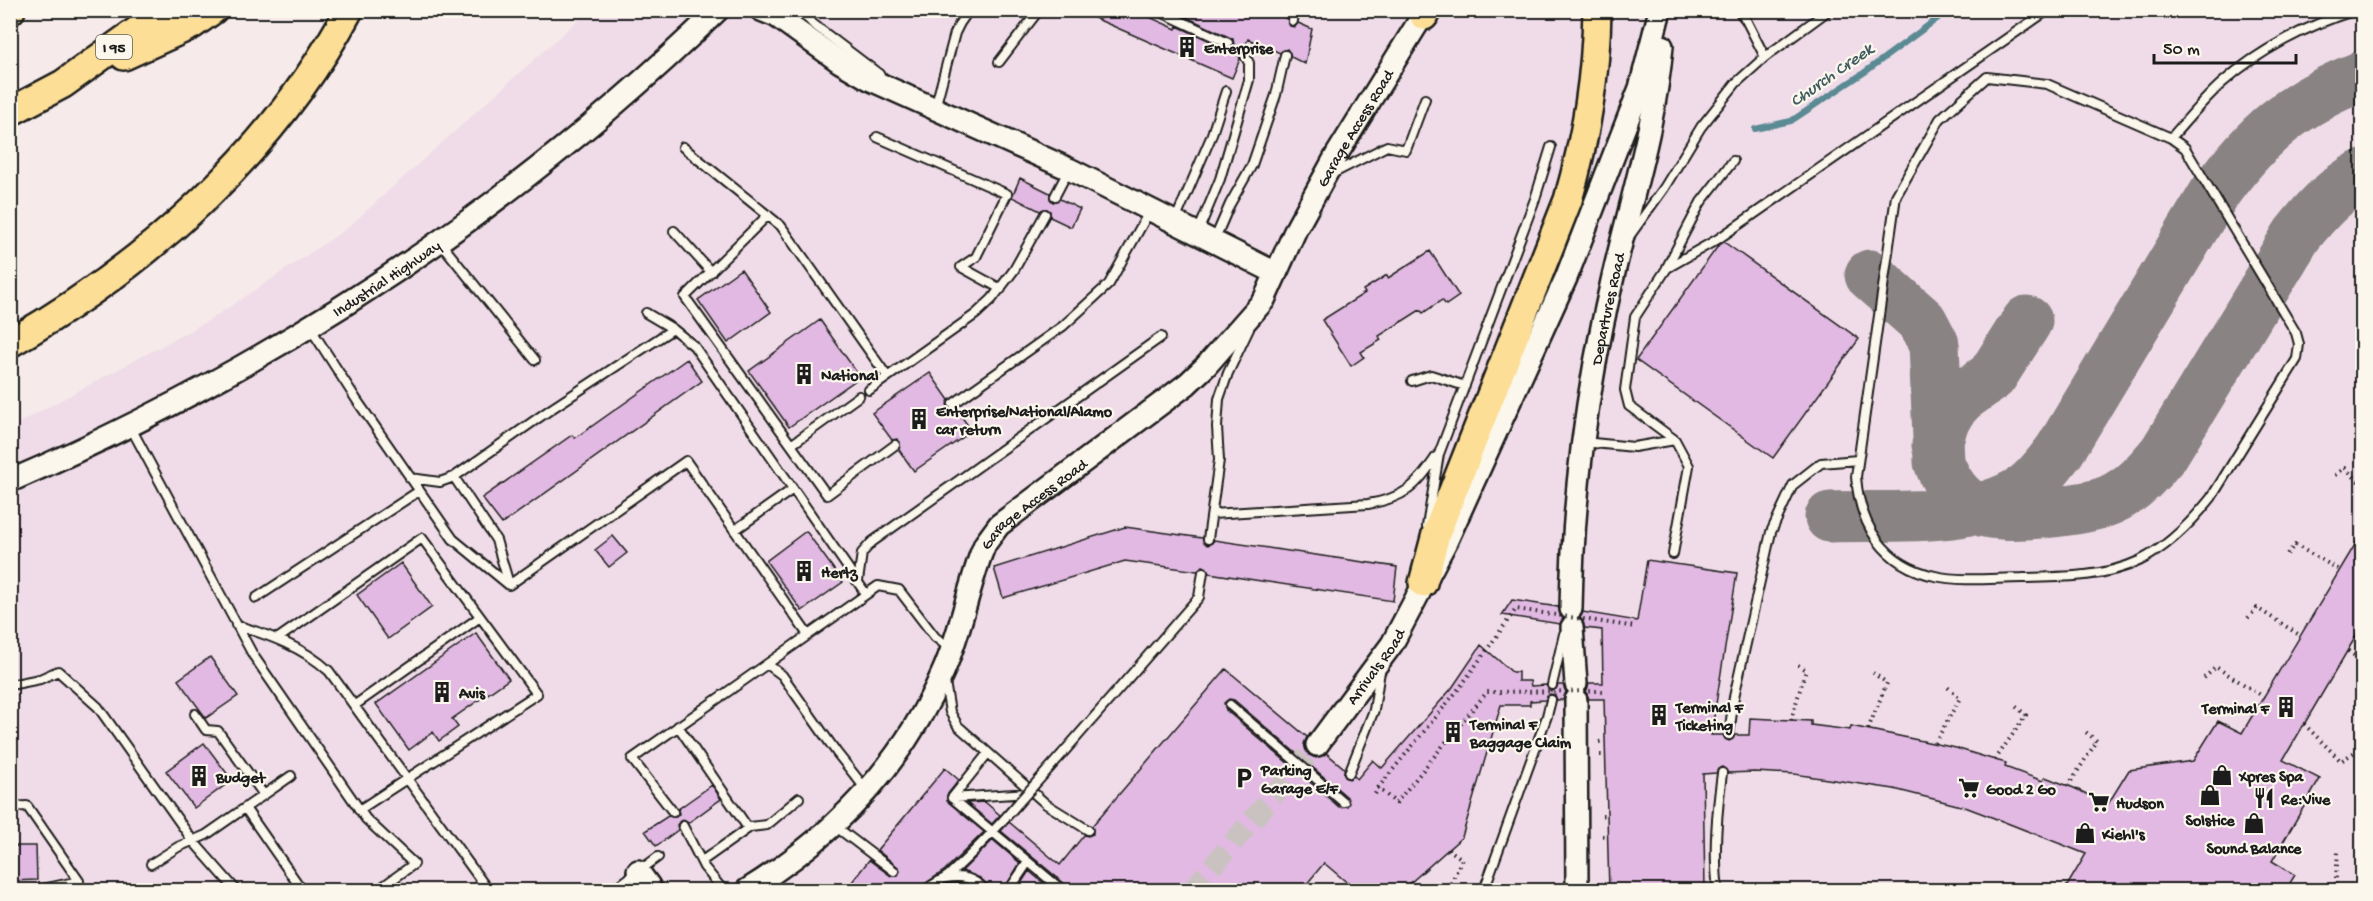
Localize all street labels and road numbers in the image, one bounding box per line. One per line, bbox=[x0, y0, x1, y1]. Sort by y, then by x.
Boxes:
road number: I 95 bbox=[96, 35, 132, 59]
street label: Garage Access Road bbox=[1315, 66, 1401, 191]
street label: Industrial Highway bbox=[330, 237, 445, 323]
street label: Departures Road bbox=[1589, 250, 1632, 368]
street label: Garage Access Road bbox=[978, 455, 1093, 555]
street label: Arrivals Road bbox=[1344, 625, 1412, 710]

